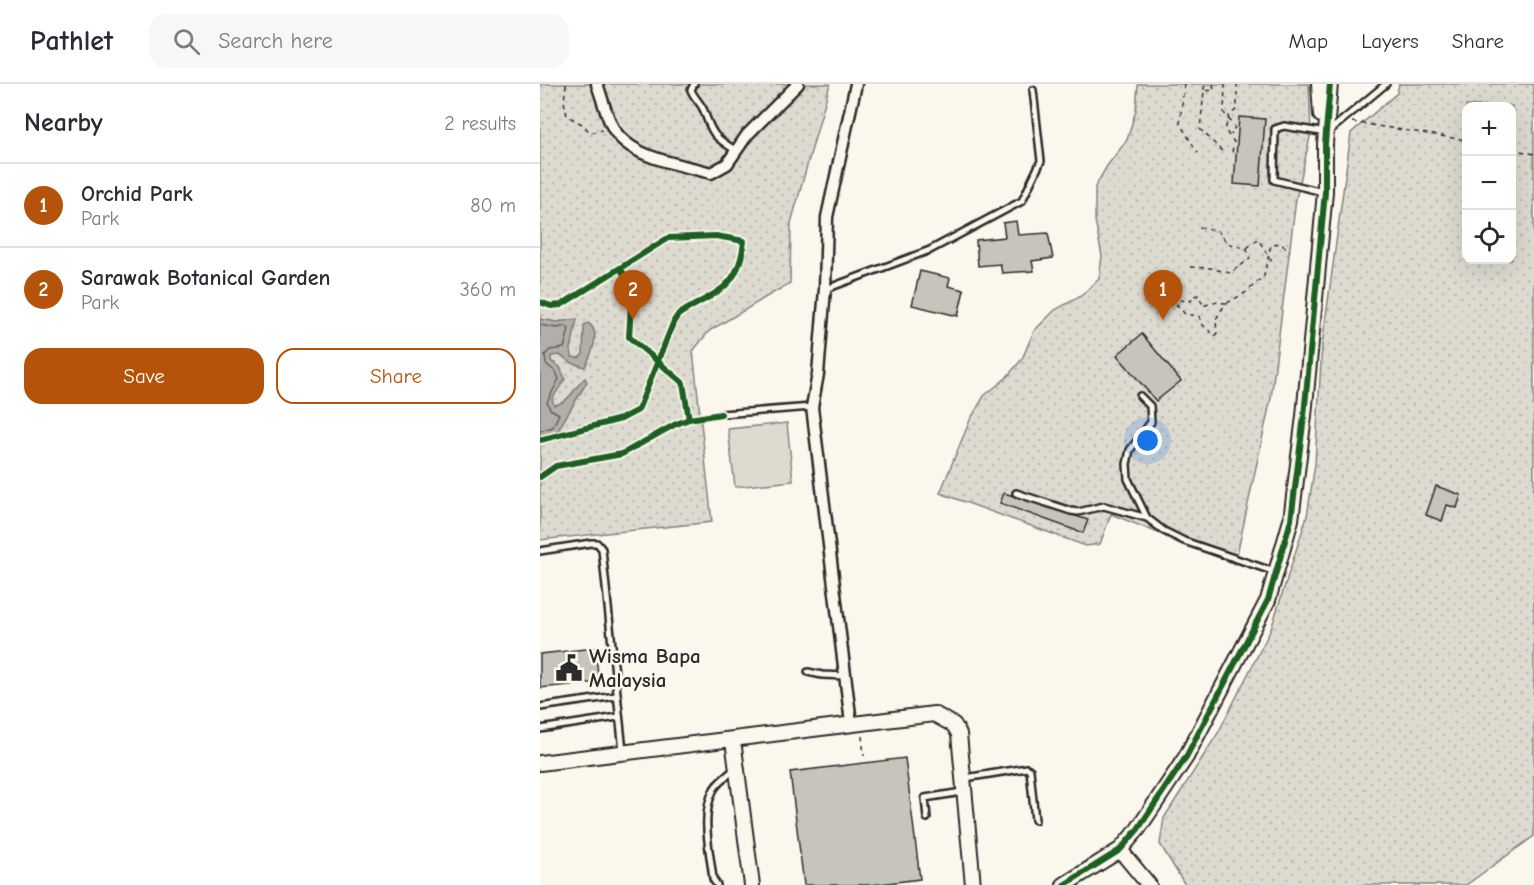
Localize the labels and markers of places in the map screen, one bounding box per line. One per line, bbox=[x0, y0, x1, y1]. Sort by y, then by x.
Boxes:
pin: 2 bbox=[614, 270, 652, 320]
pin: 1 bbox=[1144, 270, 1182, 320]
place label: Wisma Bapa Malaysia bbox=[589, 644, 701, 692]
public building icon: Wisma Bapa Malaysia bbox=[554, 653, 584, 683]

